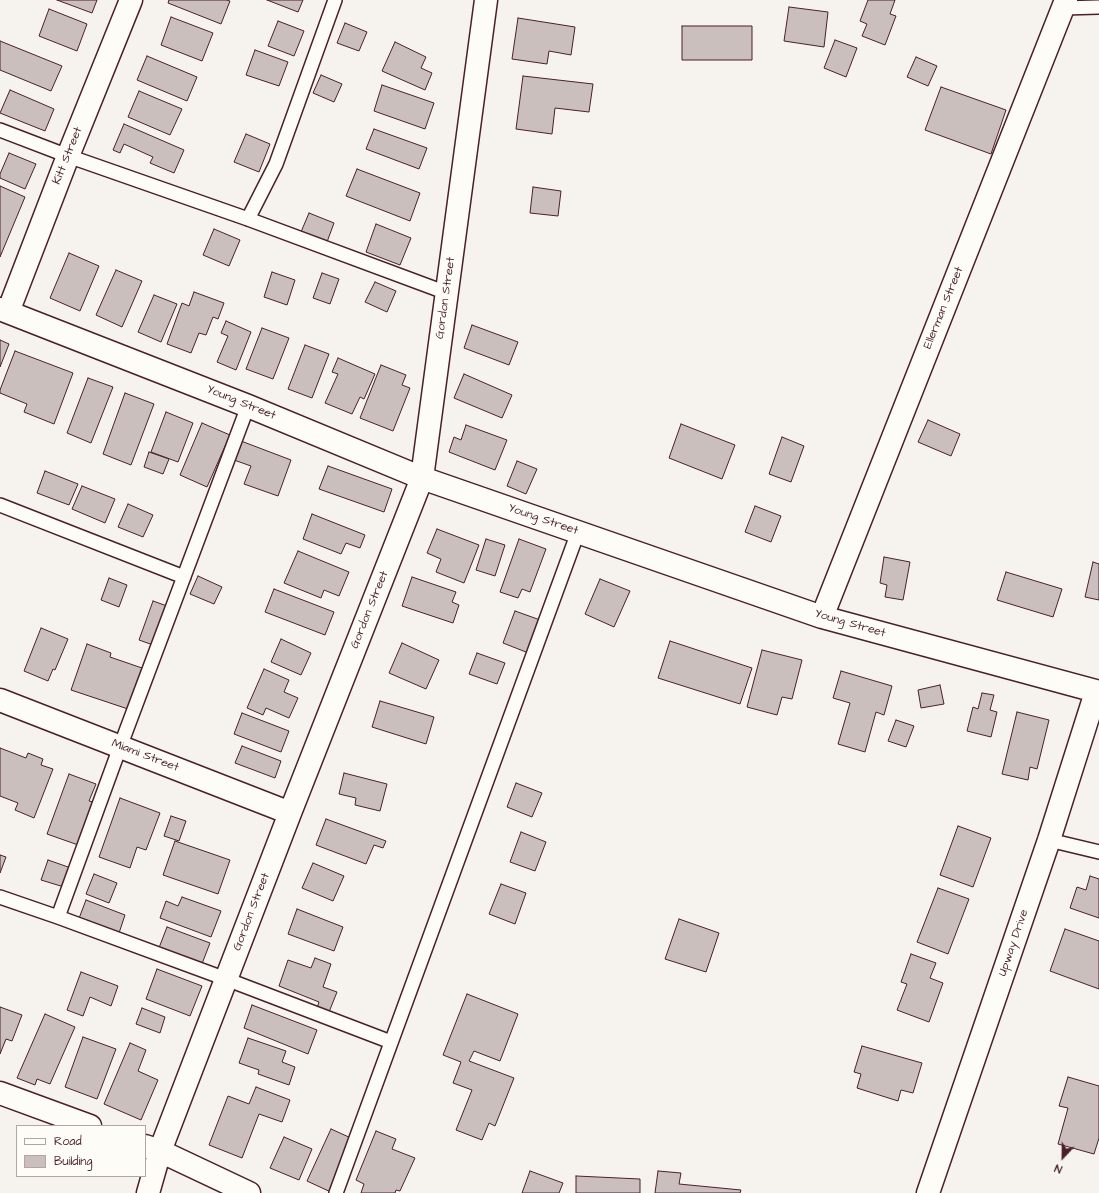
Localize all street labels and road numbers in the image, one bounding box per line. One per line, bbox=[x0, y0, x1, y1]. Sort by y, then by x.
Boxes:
street label: Kitt Street bbox=[50, 125, 86, 187]
street label: Gordon Street bbox=[433, 256, 459, 340]
street label: Ellerman Street bbox=[921, 265, 967, 351]
street label: Young Street bbox=[204, 383, 278, 423]
street label: Young Street bbox=[506, 501, 580, 539]
street label: Gordon Street bbox=[348, 569, 392, 651]
street label: Young Street bbox=[813, 607, 887, 641]
street label: Miami Street bbox=[109, 737, 181, 775]
street label: Gordon Street bbox=[231, 871, 273, 953]
street label: Upway Drive bbox=[996, 908, 1032, 978]

